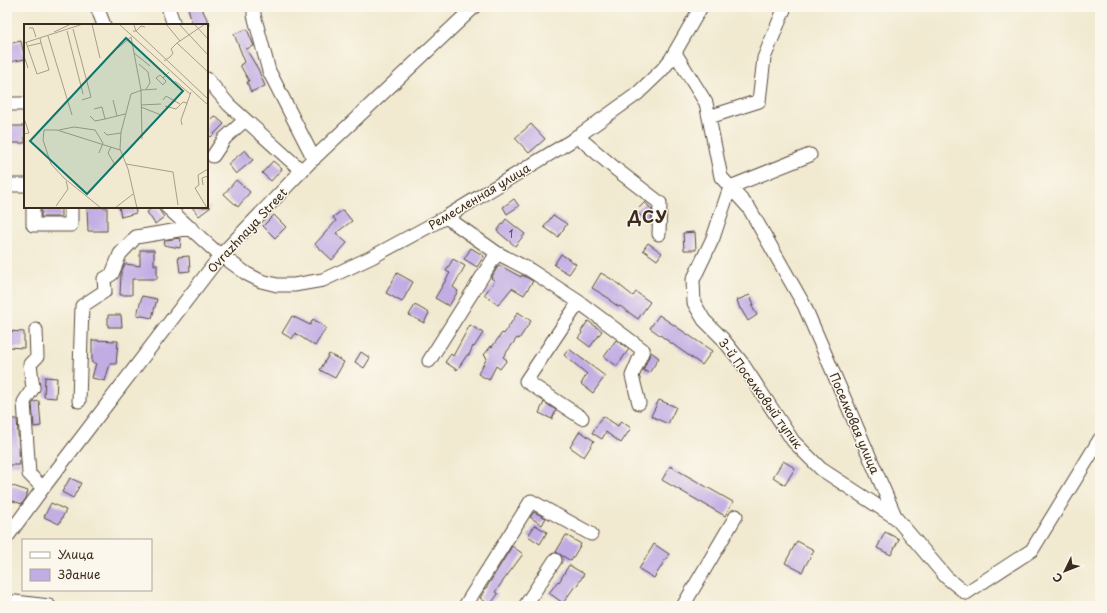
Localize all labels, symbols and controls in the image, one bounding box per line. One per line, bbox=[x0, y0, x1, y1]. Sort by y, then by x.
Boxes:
inset map bbox=[24, 24, 208, 208]
street label: Ремесленная улица bbox=[425, 158, 534, 234]
street label: Ovrazhnaya Street bbox=[203, 184, 291, 276]
district label: ДСУ bbox=[627, 204, 668, 228]
house number: 1 bbox=[509, 226, 513, 241]
street label: 3-й Поселковый тупик bbox=[715, 334, 808, 453]
street label: Поселковая улица bbox=[825, 369, 885, 477]
legend bbox=[22, 539, 152, 591]
text: Улица bbox=[58, 545, 94, 563]
north arrow bbox=[1045, 551, 1085, 591]
text: Здание bbox=[58, 565, 100, 583]
text: С bbox=[1048, 569, 1066, 587]

